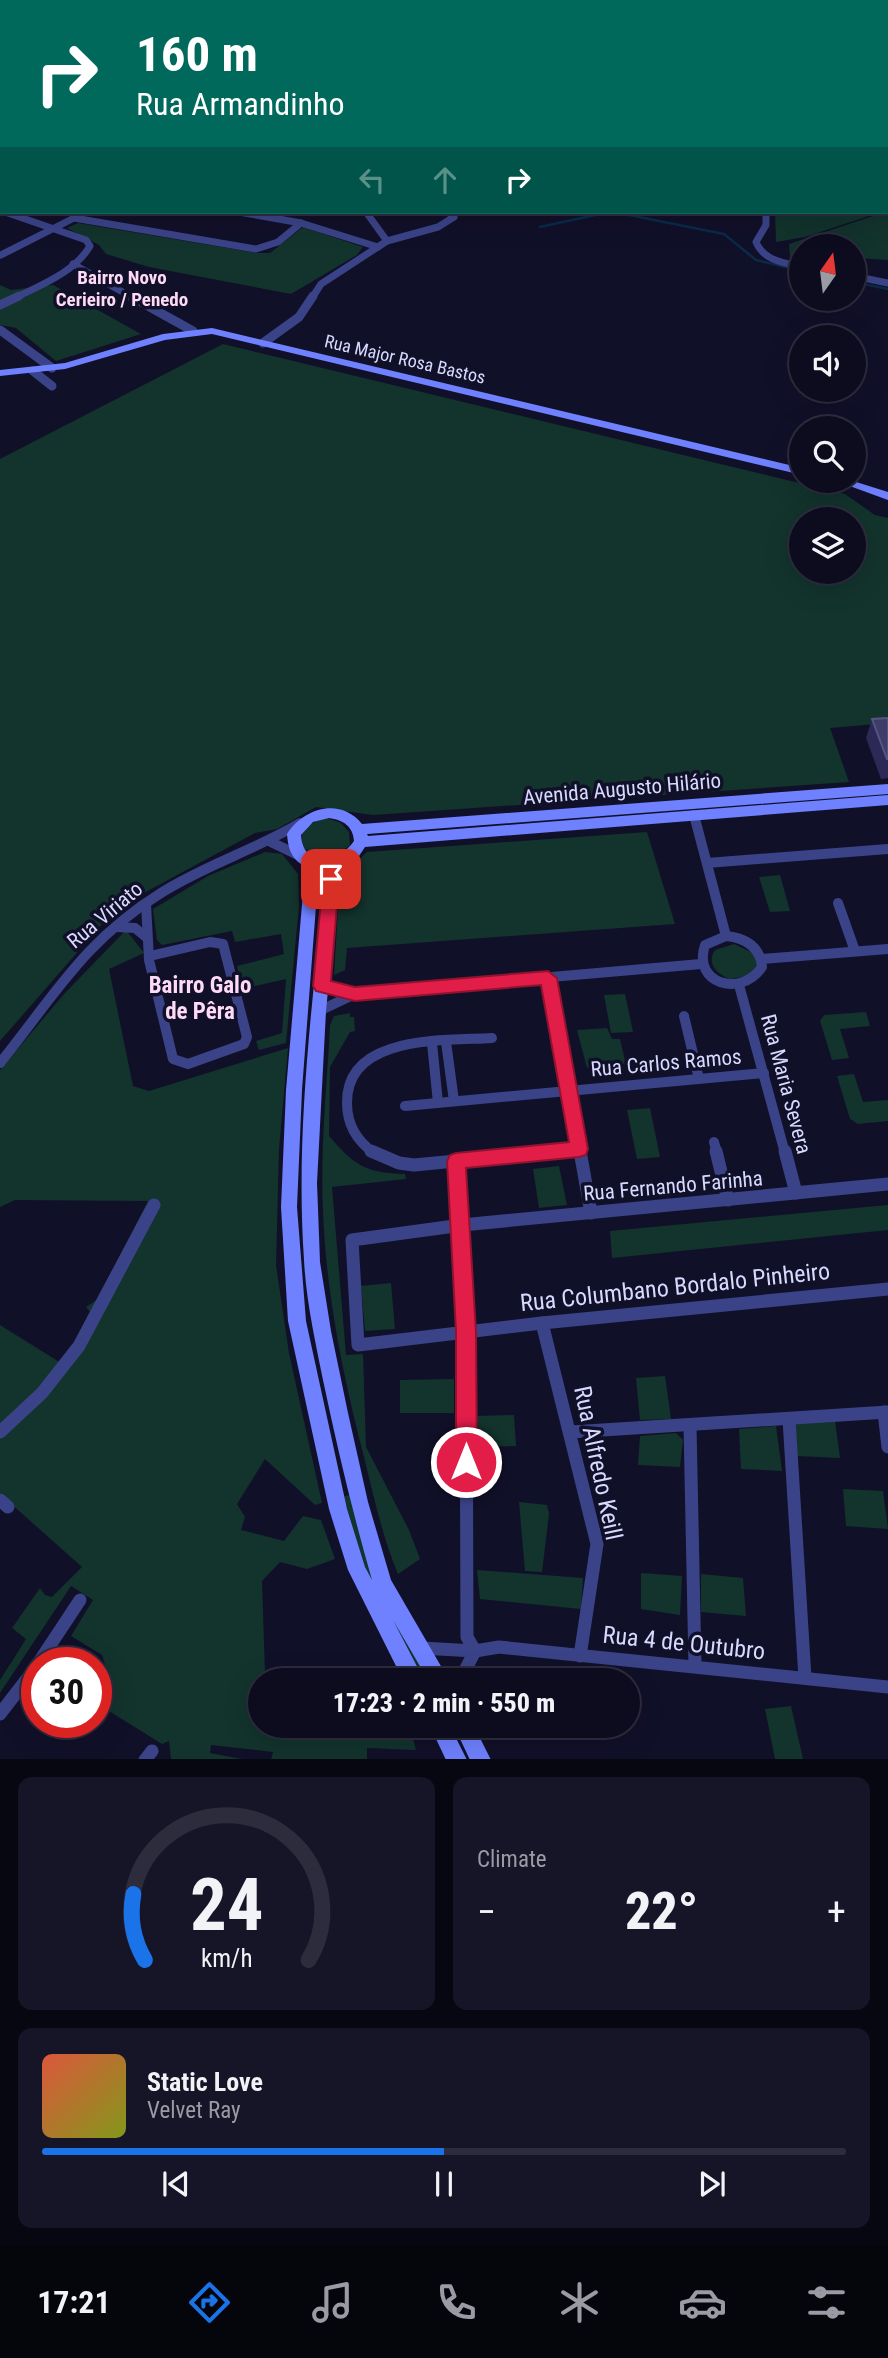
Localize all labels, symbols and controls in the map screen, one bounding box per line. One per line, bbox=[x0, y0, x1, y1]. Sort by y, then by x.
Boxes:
text: 160 m bbox=[136, 26, 258, 83]
icon: right bbox=[21, 28, 112, 119]
text: Rua Armandinho bbox=[136, 85, 344, 123]
icon: left bbox=[353, 161, 391, 199]
icon: ahead bbox=[426, 161, 464, 199]
icon: right bbox=[499, 161, 537, 199]
north arrow bbox=[789, 234, 866, 312]
map controls bbox=[789, 234, 866, 584]
district label: Bairro Novo Cerieiro / Penedo bbox=[56, 266, 188, 311]
button: sound bbox=[789, 325, 866, 402]
street label: Rua Major Rosa Bastos bbox=[322, 330, 488, 388]
button: search bbox=[789, 416, 866, 493]
button: layers bbox=[789, 507, 866, 584]
street label: Avenida Augusto Hilário bbox=[522, 768, 722, 810]
pin bbox=[301, 849, 361, 909]
icon: arrive bbox=[312, 860, 350, 898]
street label: Rua Viriato bbox=[63, 877, 147, 953]
district label: Bairro Galo de Pêra bbox=[149, 972, 251, 1025]
street label: Rua Maria Severa bbox=[756, 1012, 816, 1156]
street label: Rua Carlos Ramos bbox=[590, 1044, 742, 1082]
street label: Rua Fernando Farinha bbox=[582, 1166, 764, 1206]
street label: Rua Columbano Bordalo Pinheiro bbox=[519, 1257, 831, 1317]
street label: Rua Alfredo Keill bbox=[568, 1383, 628, 1543]
position arrow bbox=[429, 1425, 503, 1499]
street label: Rua 4 de Outubro bbox=[601, 1621, 767, 1665]
speed limit sign: 30 bbox=[21, 1647, 112, 1738]
text: 17:23 · 2 min · 550 m bbox=[333, 1688, 555, 1718]
text: Climate bbox=[477, 1846, 547, 1873]
text: 24 bbox=[190, 1862, 263, 1948]
text: 22° bbox=[625, 1881, 698, 1942]
text: − bbox=[477, 1890, 496, 1934]
text: + bbox=[827, 1890, 846, 1934]
text: km/h bbox=[201, 1943, 252, 1972]
text: Static Love bbox=[147, 2067, 263, 2097]
text: Velvet Ray bbox=[147, 2097, 241, 2124]
icon: previous bbox=[157, 2165, 195, 2203]
icon: pause bbox=[425, 2165, 463, 2203]
icon: next bbox=[693, 2165, 731, 2203]
icon: directions bbox=[185, 2278, 234, 2327]
icon: music bbox=[308, 2278, 357, 2327]
icon: phone bbox=[432, 2278, 481, 2327]
icon: climate bbox=[555, 2278, 604, 2327]
icon: car bbox=[678, 2278, 727, 2327]
icon: filters bbox=[802, 2278, 851, 2327]
text: 17:21 bbox=[37, 2283, 111, 2321]

